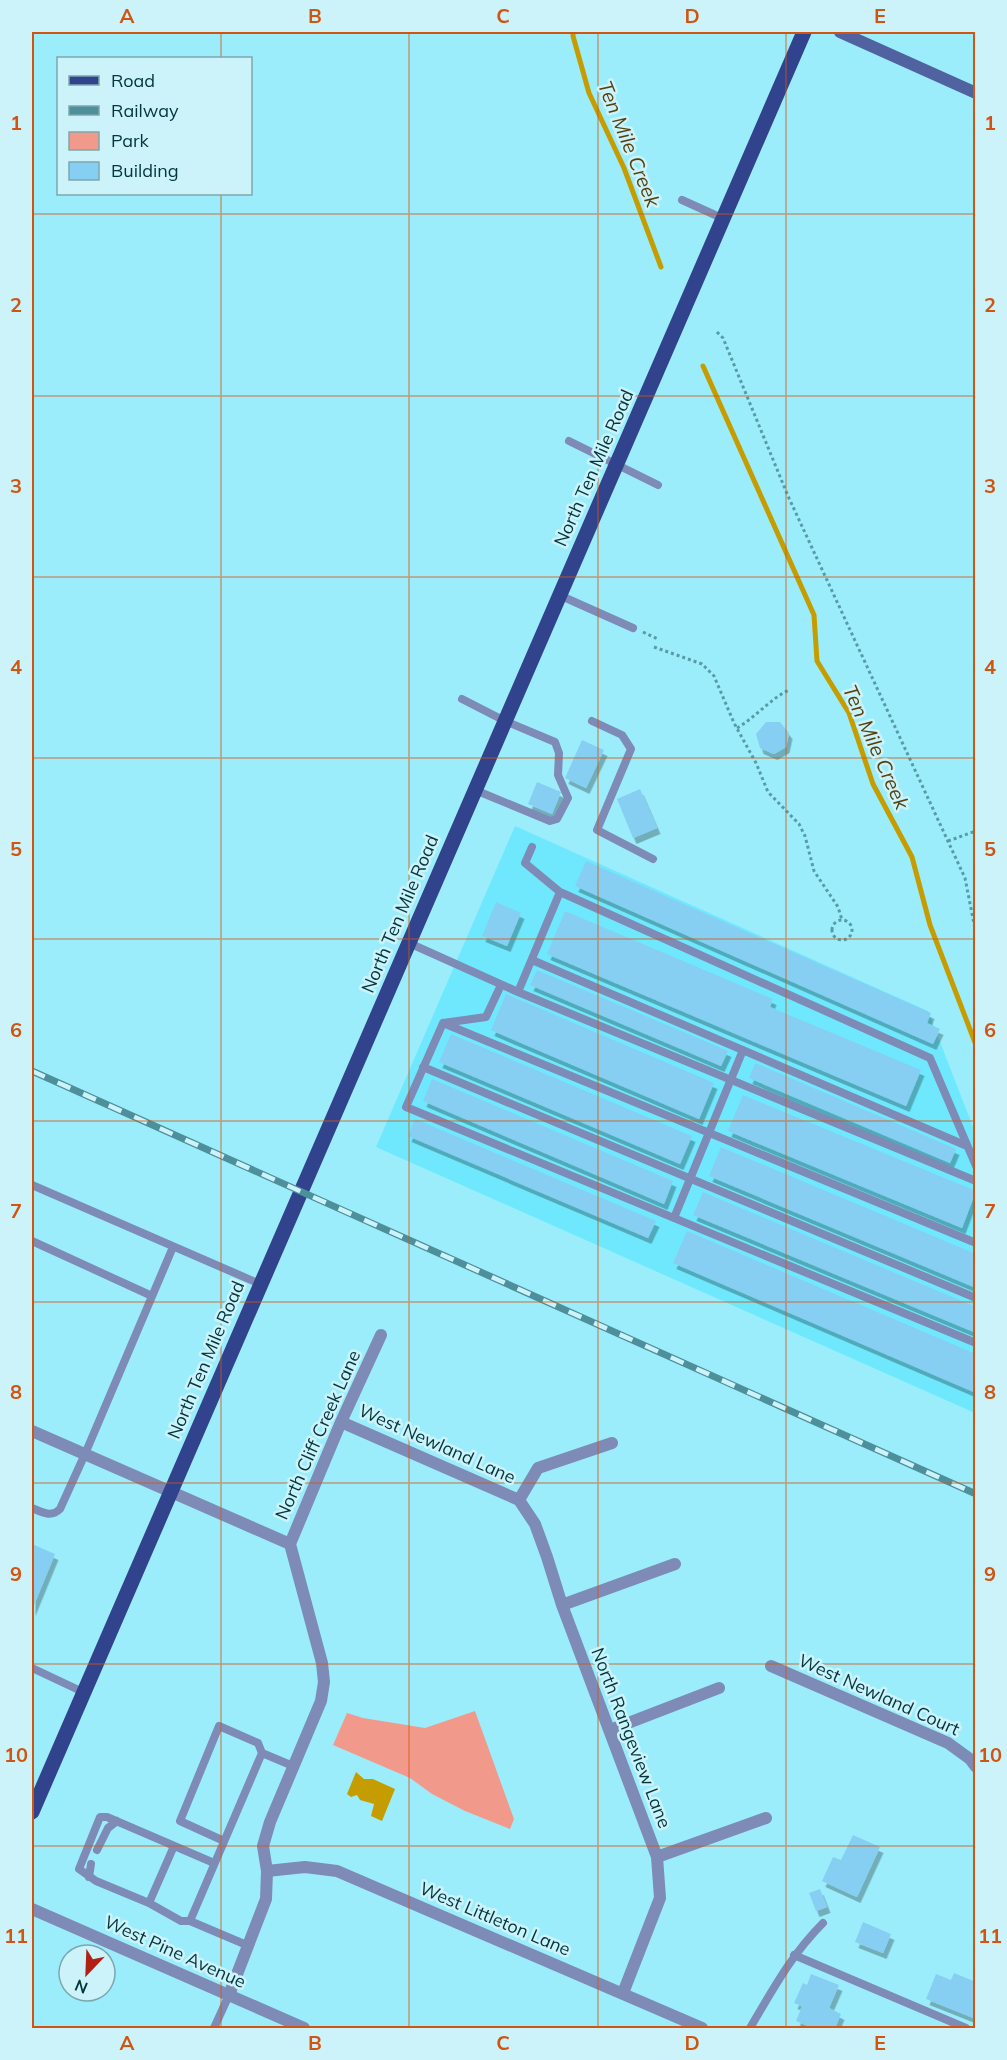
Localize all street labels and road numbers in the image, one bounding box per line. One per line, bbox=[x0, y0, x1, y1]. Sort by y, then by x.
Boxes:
street label: North Ten Mile Road bbox=[549, 386, 639, 550]
street label: North Ten Mile Road bbox=[356, 831, 443, 996]
street label: North Ten Mile Road bbox=[162, 1277, 249, 1442]
street label: North Cliff Creek Lane bbox=[270, 1347, 365, 1523]
street label: West Newland Lane bbox=[355, 1399, 519, 1489]
street label: North Rangeview Lane bbox=[586, 1644, 676, 1831]
street label: West Newland Court bbox=[795, 1649, 963, 1740]
street label: West Littleton Lane bbox=[416, 1876, 574, 1961]
street label: West Pine Avenue bbox=[101, 1910, 249, 1993]

